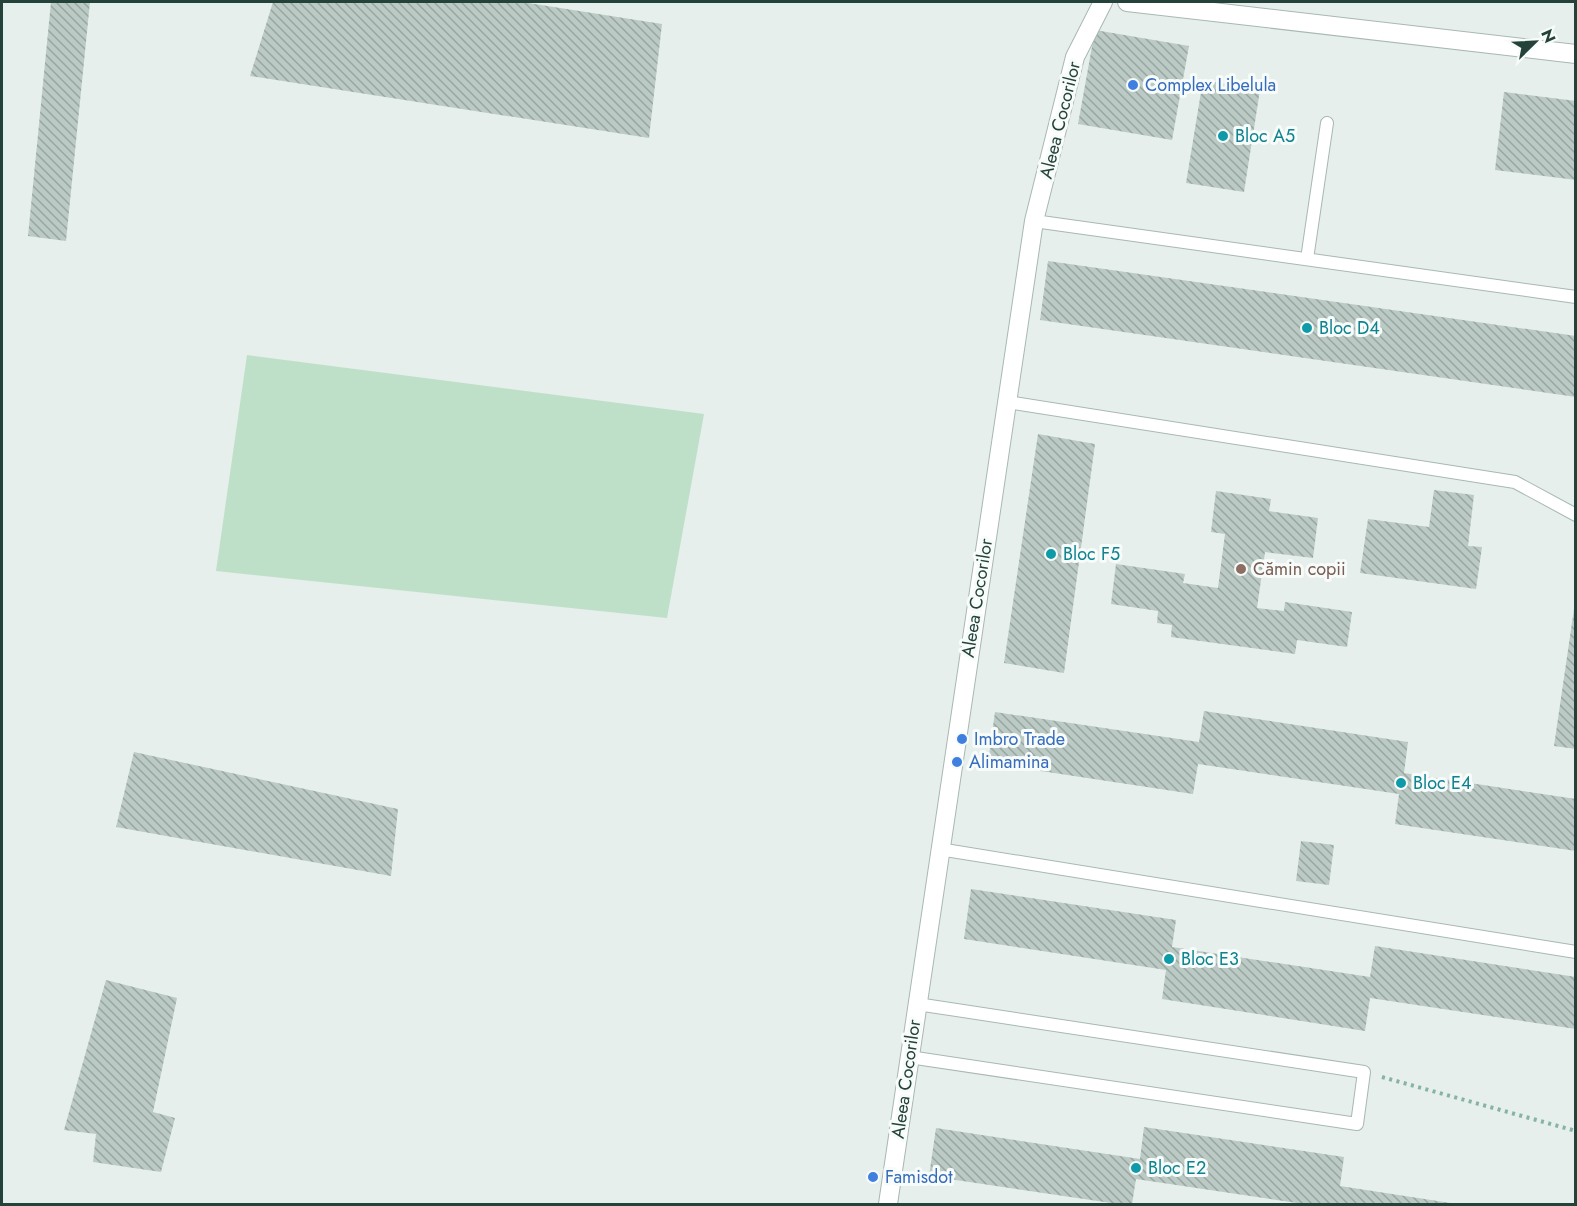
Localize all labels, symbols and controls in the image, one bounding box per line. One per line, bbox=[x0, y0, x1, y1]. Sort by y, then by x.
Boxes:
north arrow bbox=[1505, 12, 1565, 72]
text: N bbox=[1535, 26, 1561, 47]
street label: Aleea Cocorilor bbox=[1033, 58, 1087, 181]
place label: Complex Libelula bbox=[1145, 72, 1276, 98]
marker: Complex Libelula bbox=[1126, 78, 1140, 92]
place label: Bloc A5 bbox=[1235, 123, 1295, 149]
marker: Bloc A5 bbox=[1216, 129, 1230, 143]
place label: Bloc D4 bbox=[1319, 315, 1380, 341]
marker: Bloc D4 bbox=[1300, 321, 1314, 335]
street label: Aleea Cocorilor bbox=[955, 536, 999, 659]
place label: Bloc F5 bbox=[1063, 541, 1120, 567]
marker: Bloc F5 bbox=[1044, 547, 1058, 561]
place label: Cămin copii bbox=[1253, 556, 1346, 582]
marker: Cămin copii bbox=[1234, 562, 1248, 576]
place label: Imbro Trade bbox=[974, 726, 1065, 752]
marker: Imbro Trade bbox=[955, 732, 969, 746]
place label: Alimamina bbox=[969, 749, 1049, 775]
marker: Alimamina bbox=[950, 755, 964, 769]
place label: Bloc E4 bbox=[1413, 770, 1471, 796]
marker: Bloc E4 bbox=[1394, 776, 1408, 790]
place label: Bloc E3 bbox=[1181, 946, 1239, 972]
marker: Bloc E3 bbox=[1162, 952, 1176, 966]
street label: Aleea Cocorilor bbox=[885, 1017, 927, 1140]
place label: Bloc E2 bbox=[1148, 1155, 1206, 1181]
marker: Bloc E2 bbox=[1129, 1161, 1143, 1175]
place label: Famisdot bbox=[885, 1164, 953, 1190]
marker: Famisdot bbox=[866, 1170, 880, 1184]

